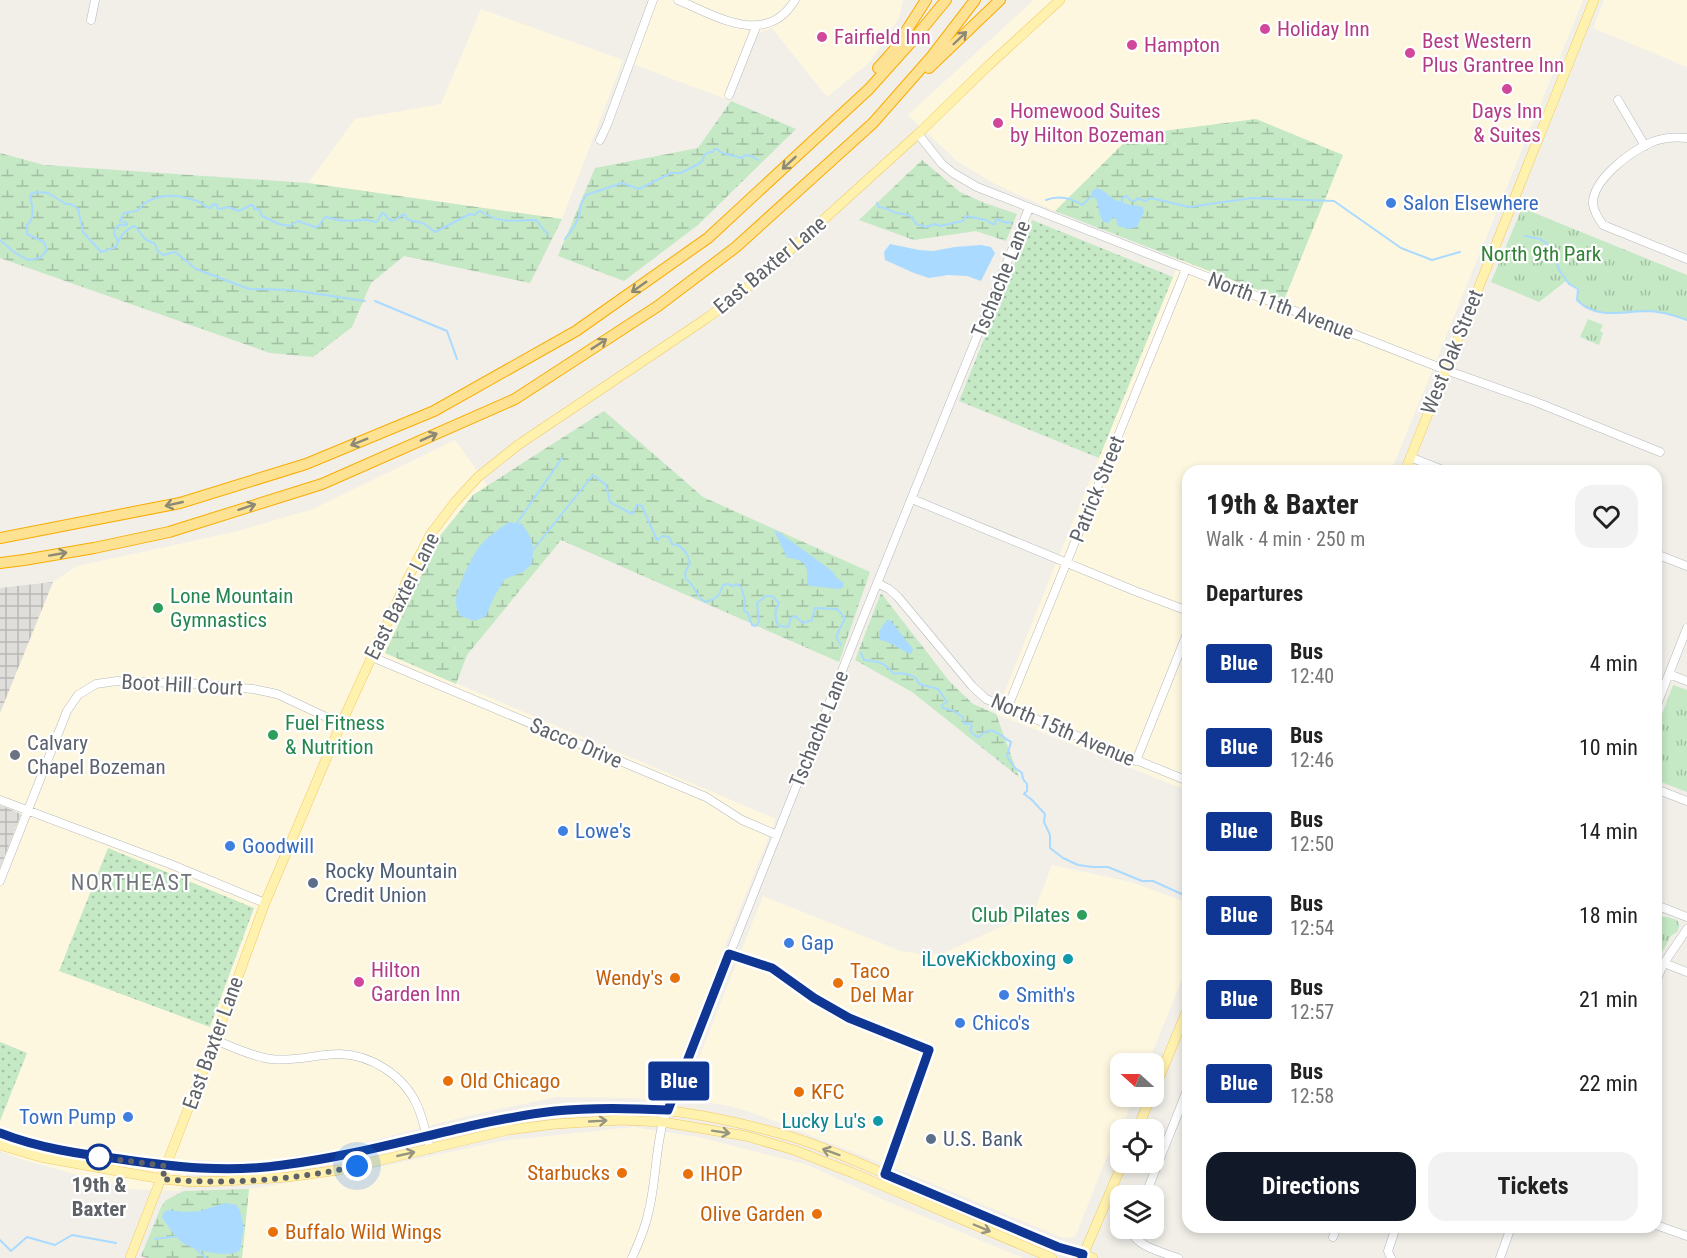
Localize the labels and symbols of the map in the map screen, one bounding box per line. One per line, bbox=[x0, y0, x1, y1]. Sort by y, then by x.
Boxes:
place label: Holiday Inn bbox=[1277, 17, 1370, 41]
marker: Holiday Inn bbox=[1258, 22, 1272, 36]
place label: Fairfield Inn bbox=[834, 25, 931, 49]
place label: Best Western Plus Grantree Inn bbox=[1422, 29, 1564, 77]
marker: Fairfield Inn bbox=[815, 30, 829, 44]
one-way arrow bbox=[952, 31, 967, 45]
place label: Hampton bbox=[1144, 33, 1220, 57]
marker: Hampton bbox=[1125, 38, 1139, 52]
marker: Best Western Plus Grantree Inn bbox=[1403, 46, 1417, 60]
marker: Days Inn & Suites bbox=[1500, 82, 1514, 96]
place label: Homewood Suites by Hilton Bozeman bbox=[1010, 99, 1165, 147]
place label: Days Inn & Suites bbox=[1472, 99, 1542, 147]
marker: Homewood Suites by Hilton Bozeman bbox=[991, 116, 1005, 130]
one-way arrow bbox=[781, 156, 796, 170]
place label: Salon Elsewhere bbox=[1403, 191, 1539, 215]
marker: Salon Elsewhere bbox=[1384, 196, 1398, 210]
street label: East Baxter Lane bbox=[709, 211, 831, 319]
street label: Tschache Lane bbox=[967, 217, 1035, 341]
park label: North 9th Park bbox=[1481, 242, 1602, 266]
street label: North 11th Avenue bbox=[1205, 267, 1357, 345]
one-way arrow bbox=[631, 281, 648, 293]
street label: West Oak Street bbox=[1416, 286, 1488, 418]
one-way arrow bbox=[590, 338, 607, 350]
one-way arrow bbox=[419, 431, 437, 443]
street label: Patrick Street bbox=[1065, 432, 1129, 546]
one-way arrow bbox=[350, 437, 369, 448]
one-way arrow bbox=[165, 498, 184, 510]
one-way arrow bbox=[237, 501, 256, 512]
street label: East Baxter Lane bbox=[360, 528, 444, 663]
one-way arrow bbox=[48, 548, 67, 559]
place label: Lone Mountain Gymnastics bbox=[170, 584, 293, 632]
marker: Lone Mountain Gymnastics bbox=[151, 601, 165, 615]
street label: Tschache Lane bbox=[785, 667, 853, 791]
street label: Boot Hill Court bbox=[121, 670, 243, 700]
street label: North 15th Avenue bbox=[987, 689, 1139, 771]
place label: Fuel Fitness & Nutrition bbox=[285, 711, 385, 759]
street label: Sacco Drive bbox=[526, 713, 626, 773]
marker: Fuel Fitness & Nutrition bbox=[266, 728, 280, 742]
place label: Calvary Chapel Bozeman bbox=[27, 731, 166, 779]
marker: Calvary Chapel Bozeman bbox=[8, 748, 22, 762]
place label: Lowe's bbox=[575, 819, 631, 843]
marker: Lowe's bbox=[556, 824, 570, 838]
place label: Goodwill bbox=[242, 834, 314, 858]
marker: Goodwill bbox=[223, 839, 237, 853]
place label: Rocky Mountain Credit Union bbox=[325, 859, 457, 907]
district label: NORTHEAST bbox=[71, 870, 193, 895]
marker: Rocky Mountain Credit Union bbox=[306, 876, 320, 890]
place label: Club Pilates bbox=[971, 903, 1070, 927]
marker: Club Pilates bbox=[1075, 908, 1089, 922]
place label: Gap bbox=[801, 931, 834, 955]
marker: Gap bbox=[782, 936, 796, 950]
place label: iLoveKickboxing bbox=[921, 947, 1056, 971]
marker: iLoveKickboxing bbox=[1061, 952, 1075, 966]
place label: Hilton Garden Inn bbox=[371, 958, 461, 1006]
place label: Taco Del Mar bbox=[850, 959, 914, 1007]
place label: Wendy's bbox=[596, 966, 663, 990]
marker: Wendy's bbox=[668, 971, 682, 985]
street label: East Baxter Lane bbox=[178, 973, 248, 1113]
marker: Hilton Garden Inn bbox=[352, 975, 366, 989]
marker: Taco Del Mar bbox=[831, 976, 845, 990]
place label: Smith's bbox=[1016, 983, 1075, 1007]
marker: Smith's bbox=[997, 988, 1011, 1002]
place label: Chico's bbox=[972, 1011, 1030, 1035]
marker: Chico's bbox=[953, 1016, 967, 1030]
north arrow bbox=[1110, 1053, 1164, 1107]
line badge: Blue bbox=[637, 1062, 721, 1100]
place label: Old Chicago bbox=[460, 1069, 560, 1093]
marker: Old Chicago bbox=[441, 1074, 455, 1088]
place label: KFC bbox=[811, 1080, 844, 1104]
marker: KFC bbox=[792, 1085, 806, 1099]
place label: Town Pump bbox=[19, 1105, 116, 1129]
place label: Lucky Lu's bbox=[781, 1109, 866, 1133]
marker: Town Pump bbox=[121, 1110, 135, 1124]
marker: Lucky Lu's bbox=[871, 1114, 885, 1128]
one-way arrow bbox=[588, 1116, 608, 1127]
one-way arrow bbox=[710, 1126, 730, 1137]
place label: U.S. Bank bbox=[943, 1127, 1023, 1151]
marker: U.S. Bank bbox=[924, 1132, 938, 1146]
marker: 19th & Baxter bbox=[86, 1144, 112, 1170]
one-way arrow bbox=[822, 1145, 841, 1156]
one-way arrow bbox=[397, 1148, 416, 1160]
your location bbox=[342, 1151, 372, 1181]
place label: Starbucks bbox=[527, 1161, 610, 1185]
place label: IHOP bbox=[700, 1162, 743, 1186]
marker: Starbucks bbox=[615, 1166, 629, 1180]
marker: IHOP bbox=[681, 1167, 695, 1181]
place label: 19th & Baxter bbox=[72, 1173, 127, 1221]
place label: Olive Garden bbox=[700, 1202, 805, 1226]
marker: Olive Garden bbox=[810, 1207, 824, 1221]
place label: Buffalo Wild Wings bbox=[285, 1220, 442, 1244]
one-way arrow bbox=[972, 1223, 990, 1234]
marker: Buffalo Wild Wings bbox=[266, 1225, 280, 1239]

